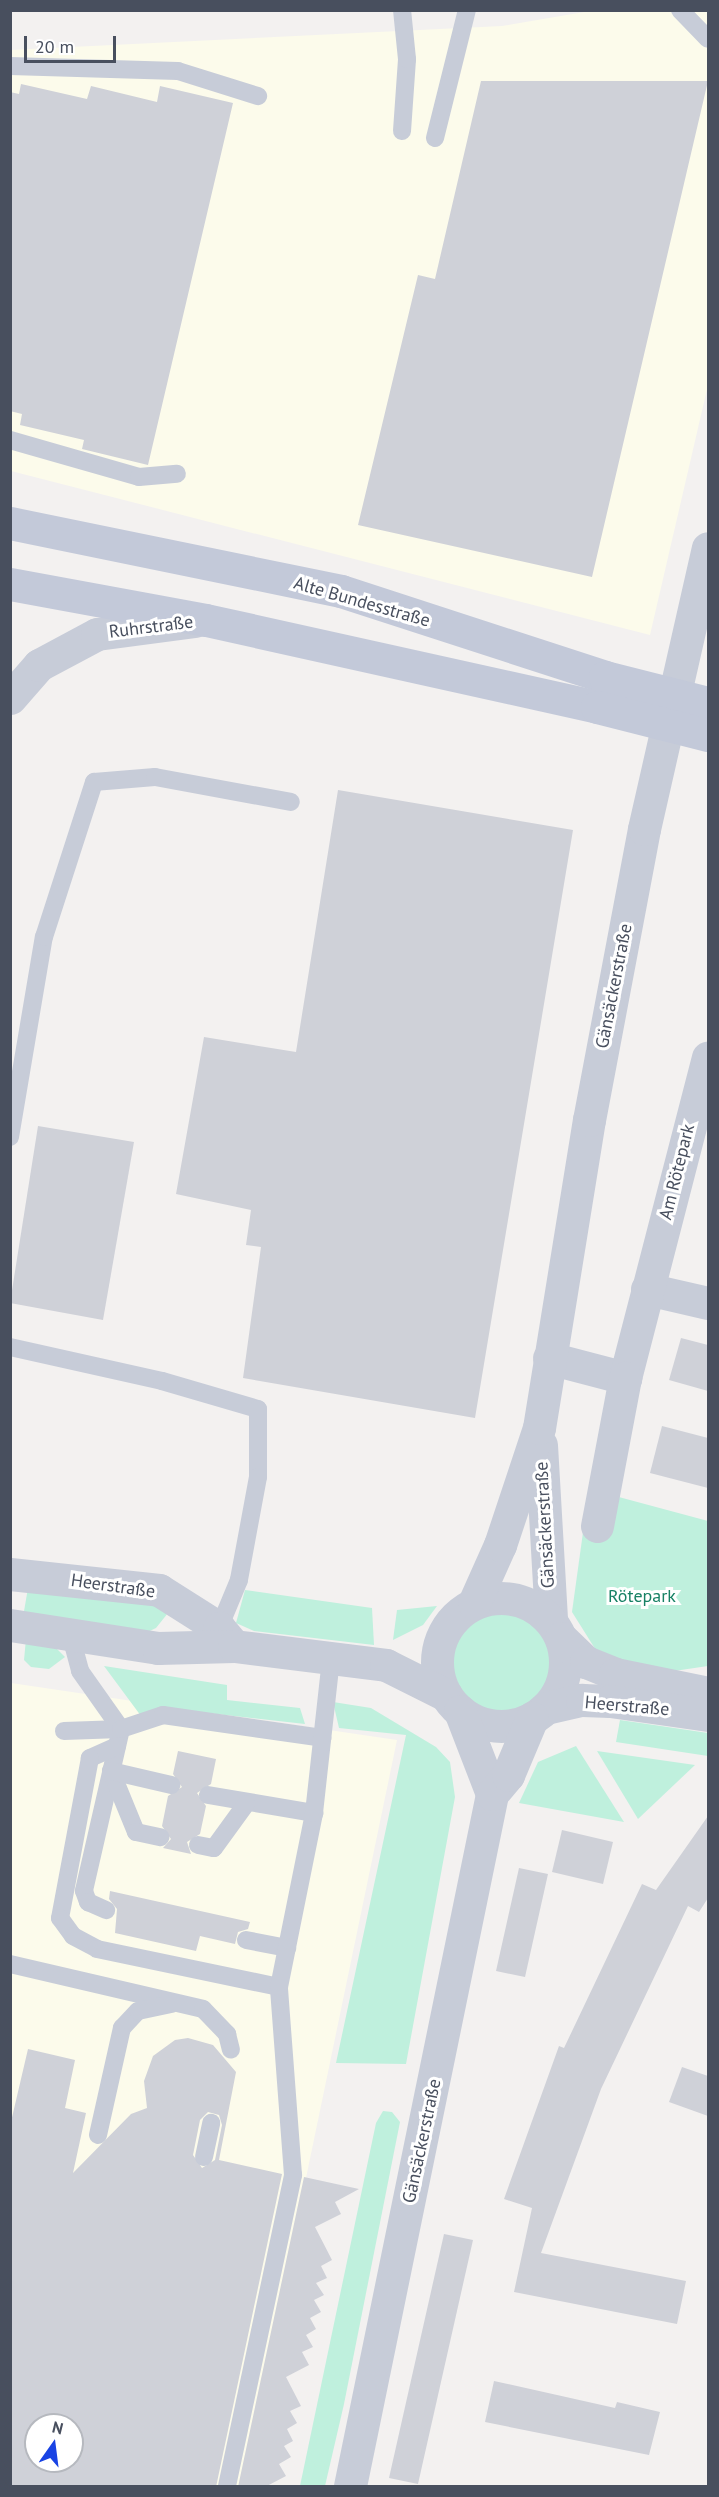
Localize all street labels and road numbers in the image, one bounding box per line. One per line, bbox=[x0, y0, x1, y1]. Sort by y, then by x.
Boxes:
street label: Alte Bundesstraße bbox=[291, 572, 433, 632]
street label: Ruhrstraße bbox=[108, 611, 194, 643]
street label: Gänsäckerstraße bbox=[591, 922, 637, 1050]
street label: Am Rötepark bbox=[655, 1122, 699, 1222]
street label: Gänsäckerstraße bbox=[531, 1461, 559, 1589]
street label: Heerstraße bbox=[69, 1569, 157, 1603]
street label: Heerstraße bbox=[584, 1692, 670, 1720]
street label: Gänsäckerstraße bbox=[398, 2077, 446, 2205]

